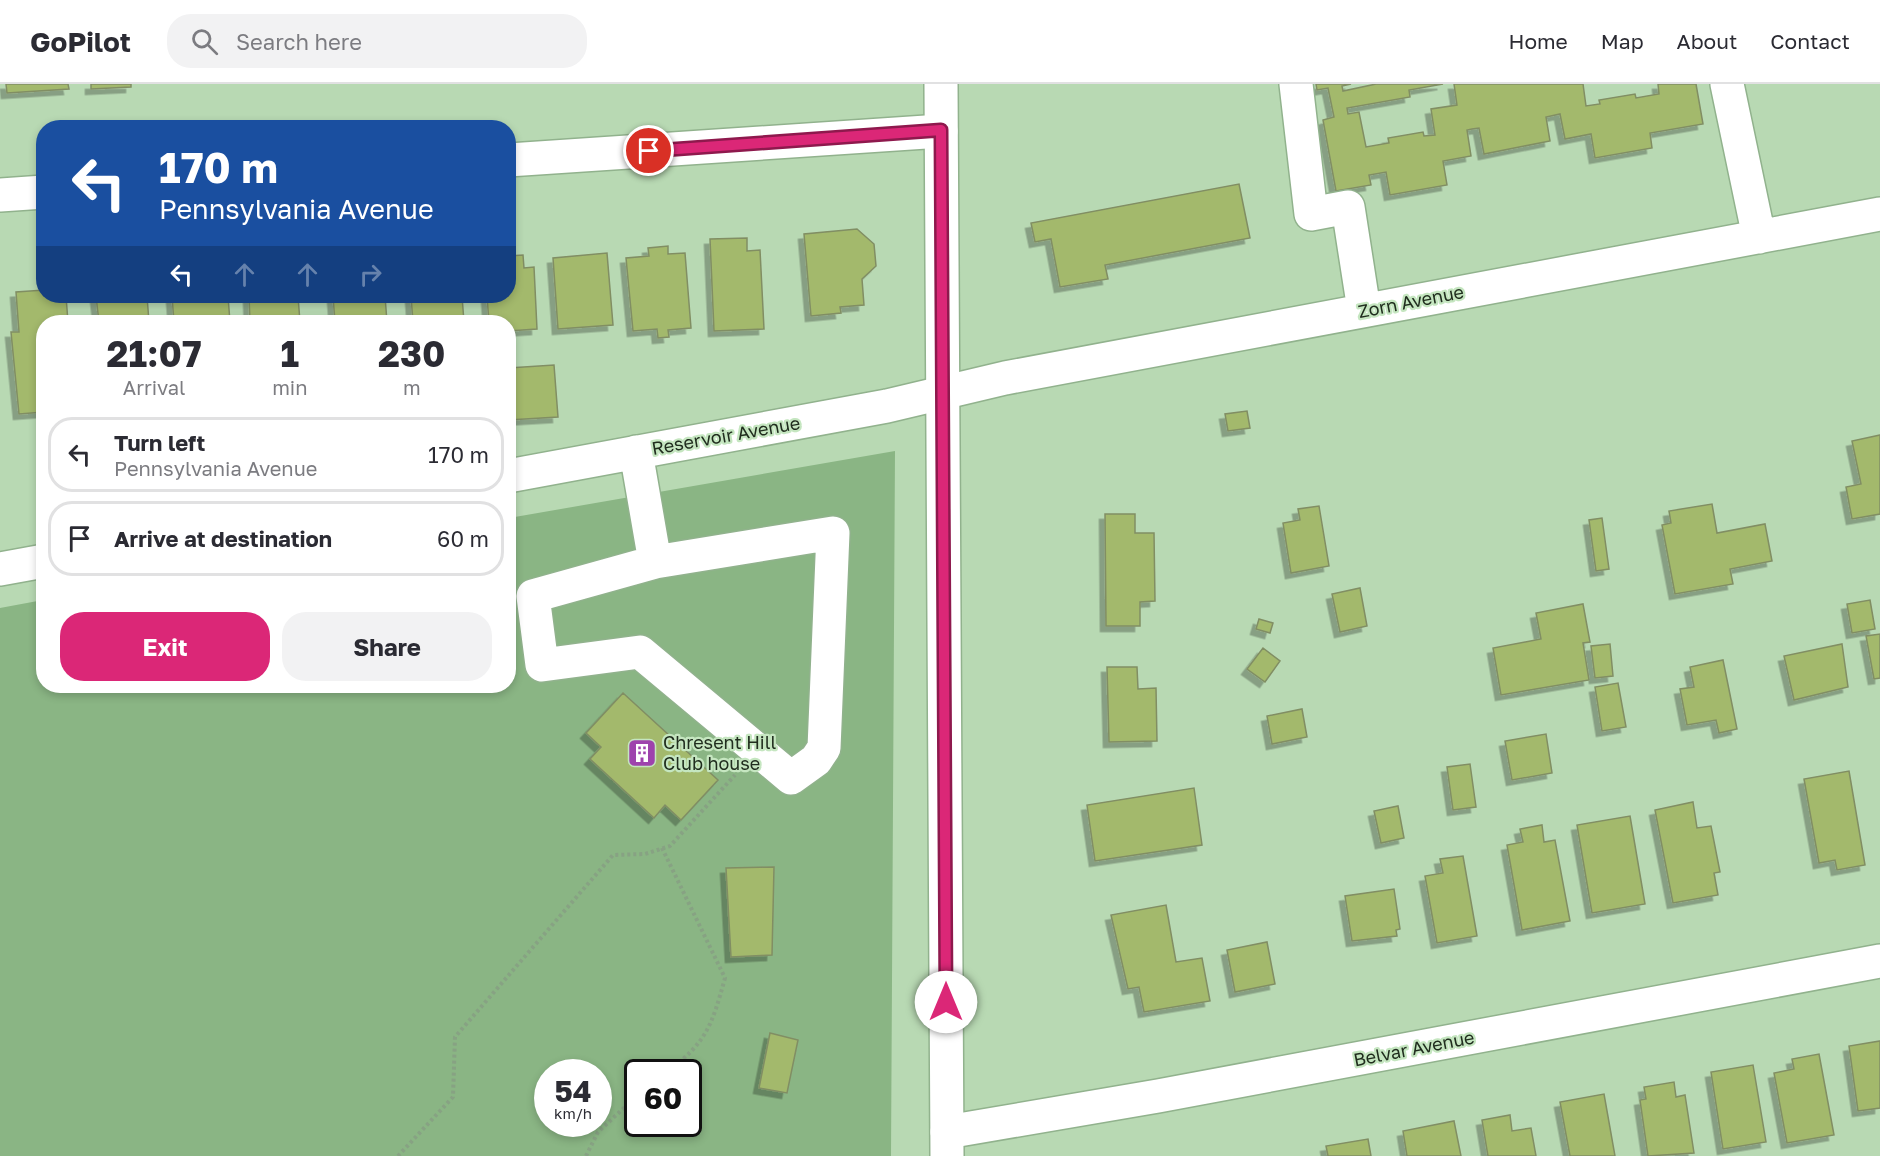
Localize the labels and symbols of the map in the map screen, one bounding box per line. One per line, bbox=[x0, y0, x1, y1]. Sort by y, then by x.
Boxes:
pin bbox=[623, 125, 674, 176]
street label: Zorn Avenue bbox=[1356, 280, 1466, 322]
street label: Reservoir Avenue bbox=[650, 411, 802, 459]
place label: Chresent Hill Club house bbox=[663, 731, 776, 774]
building icon: Chresent Hill Club house bbox=[626, 737, 658, 769]
position arrow bbox=[914, 970, 978, 1034]
street label: Belvar Avenue bbox=[1352, 1026, 1476, 1071]
speed limit sign: 60 bbox=[624, 1059, 702, 1137]

